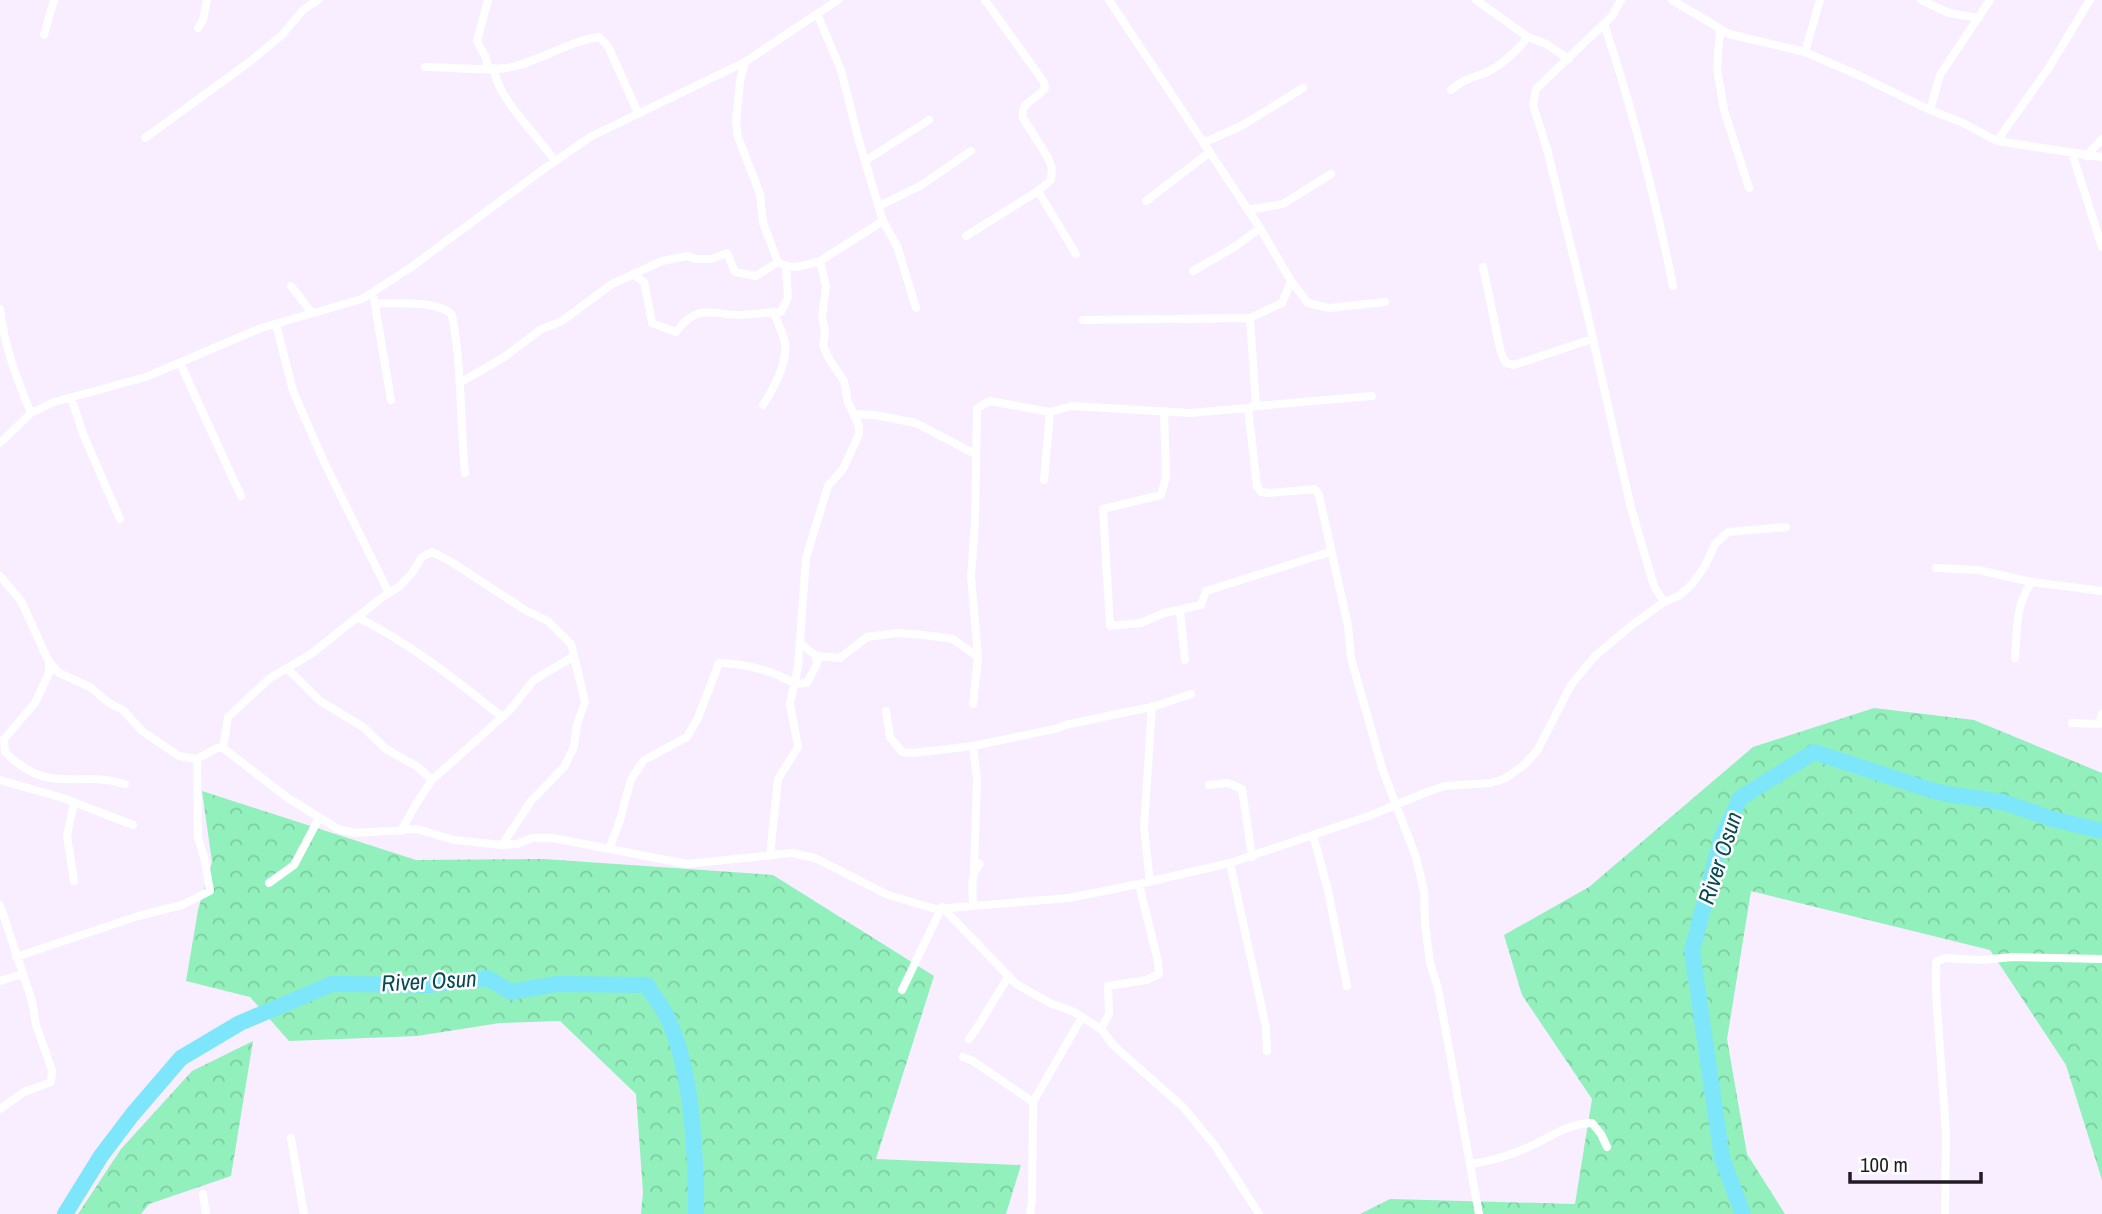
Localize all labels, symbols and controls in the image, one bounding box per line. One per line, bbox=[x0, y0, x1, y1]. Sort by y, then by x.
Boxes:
water label: River Osun bbox=[1690, 808, 1749, 908]
water label: River Osun bbox=[381, 963, 477, 998]
scale bar bbox=[1850, 1140, 1981, 1184]
text: 100 m bbox=[1860, 1150, 1908, 1179]

